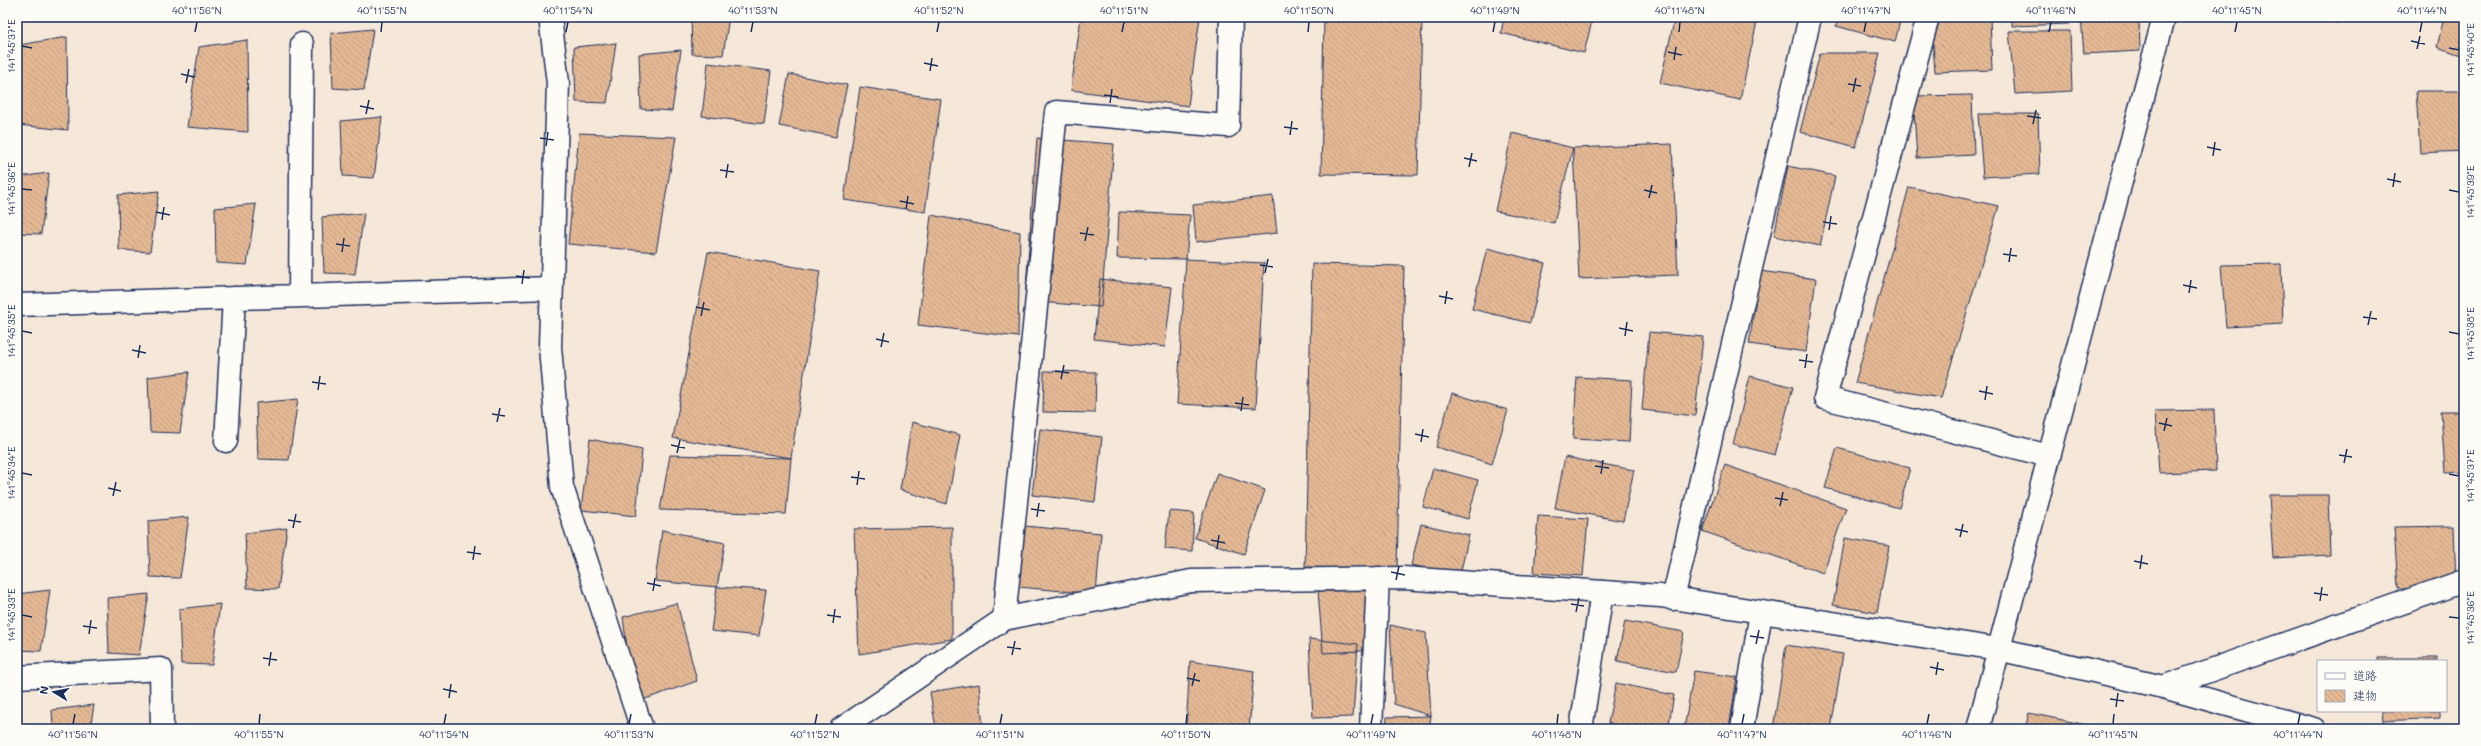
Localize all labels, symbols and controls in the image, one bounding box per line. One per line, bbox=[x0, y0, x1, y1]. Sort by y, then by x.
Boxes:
text: 40°11'56"N bbox=[172, 3, 222, 17]
text: 40°11'55"N bbox=[357, 3, 407, 17]
text: 40°11'54"N bbox=[543, 3, 593, 17]
text: 40°11'53"N bbox=[728, 3, 778, 17]
text: 40°11'52"N bbox=[914, 3, 964, 17]
text: 40°11'51"N bbox=[1100, 3, 1148, 17]
text: 40°11'50"N bbox=[1284, 3, 1334, 17]
text: 40°11'49"N bbox=[1470, 3, 1520, 17]
text: 40°11'48"N bbox=[1655, 3, 1705, 17]
text: 40°11'47"N bbox=[1841, 3, 1891, 17]
text: 40°11'46"N bbox=[2026, 3, 2076, 17]
text: 40°11'45"N bbox=[2212, 3, 2262, 17]
text: 40°11'44"N bbox=[2397, 3, 2447, 17]
text: 141°45'37"E bbox=[4, 19, 18, 73]
text: 141°45'40"E bbox=[2463, 23, 2477, 77]
text: 141°45'36"E bbox=[4, 162, 18, 216]
text: 141°45'39"E bbox=[2463, 165, 2477, 219]
text: 141°45'35"E bbox=[4, 304, 18, 358]
text: 141°45'38"E bbox=[2463, 307, 2477, 361]
text: 141°45'34"E bbox=[4, 446, 18, 500]
text: 141°45'37"E bbox=[2463, 449, 2477, 503]
text: 141°45'33"E bbox=[4, 588, 18, 642]
text: 141°45'36"E bbox=[2463, 591, 2477, 645]
legend bbox=[2317, 660, 2447, 712]
text: 道路 bbox=[2353, 667, 2377, 683]
north arrow bbox=[34, 672, 74, 712]
text: N bbox=[36, 685, 52, 696]
text: 建物 bbox=[2353, 687, 2377, 703]
text: 40°11'56"N bbox=[48, 727, 98, 741]
text: 40°11'55"N bbox=[234, 727, 284, 741]
text: 40°11'54"N bbox=[419, 727, 469, 741]
text: 40°11'53"N bbox=[604, 727, 654, 741]
text: 40°11'52"N bbox=[790, 727, 840, 741]
text: 40°11'51"N bbox=[976, 727, 1024, 741]
text: 40°11'50"N bbox=[1161, 727, 1211, 741]
text: 40°11'49"N bbox=[1346, 727, 1396, 741]
text: 40°11'48"N bbox=[1532, 727, 1582, 741]
text: 40°11'47"N bbox=[1717, 727, 1767, 741]
text: 40°11'46"N bbox=[1902, 727, 1952, 741]
text: 40°11'45"N bbox=[2088, 727, 2138, 741]
text: 40°11'44"N bbox=[2273, 727, 2323, 741]

